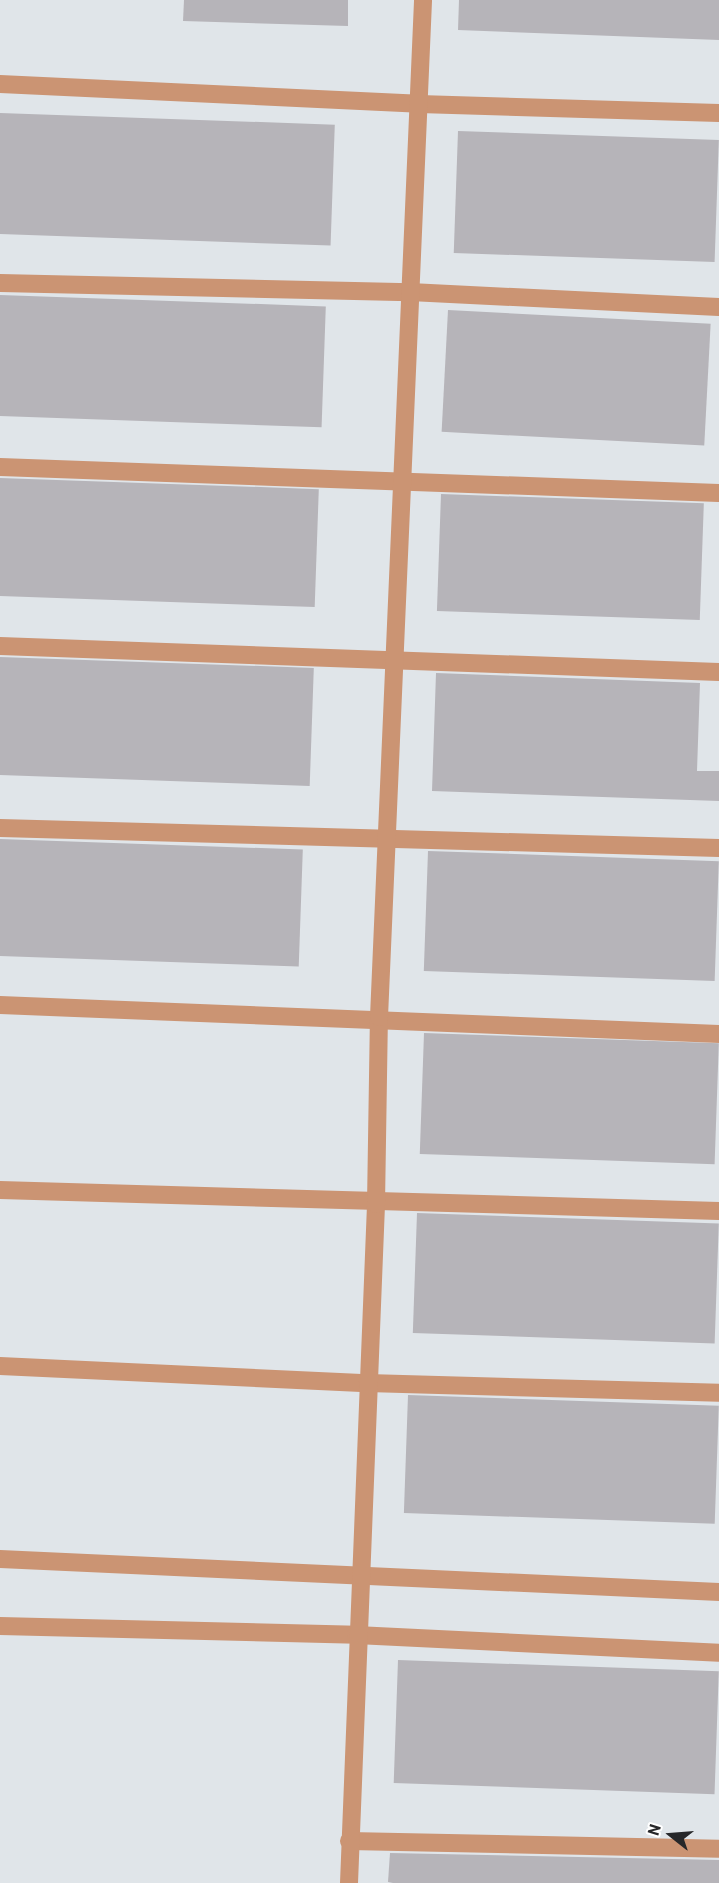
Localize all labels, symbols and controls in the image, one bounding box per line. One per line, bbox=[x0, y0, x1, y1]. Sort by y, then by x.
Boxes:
north arrow bbox=[641, 1805, 701, 1865]
text: N bbox=[643, 1822, 664, 1837]

